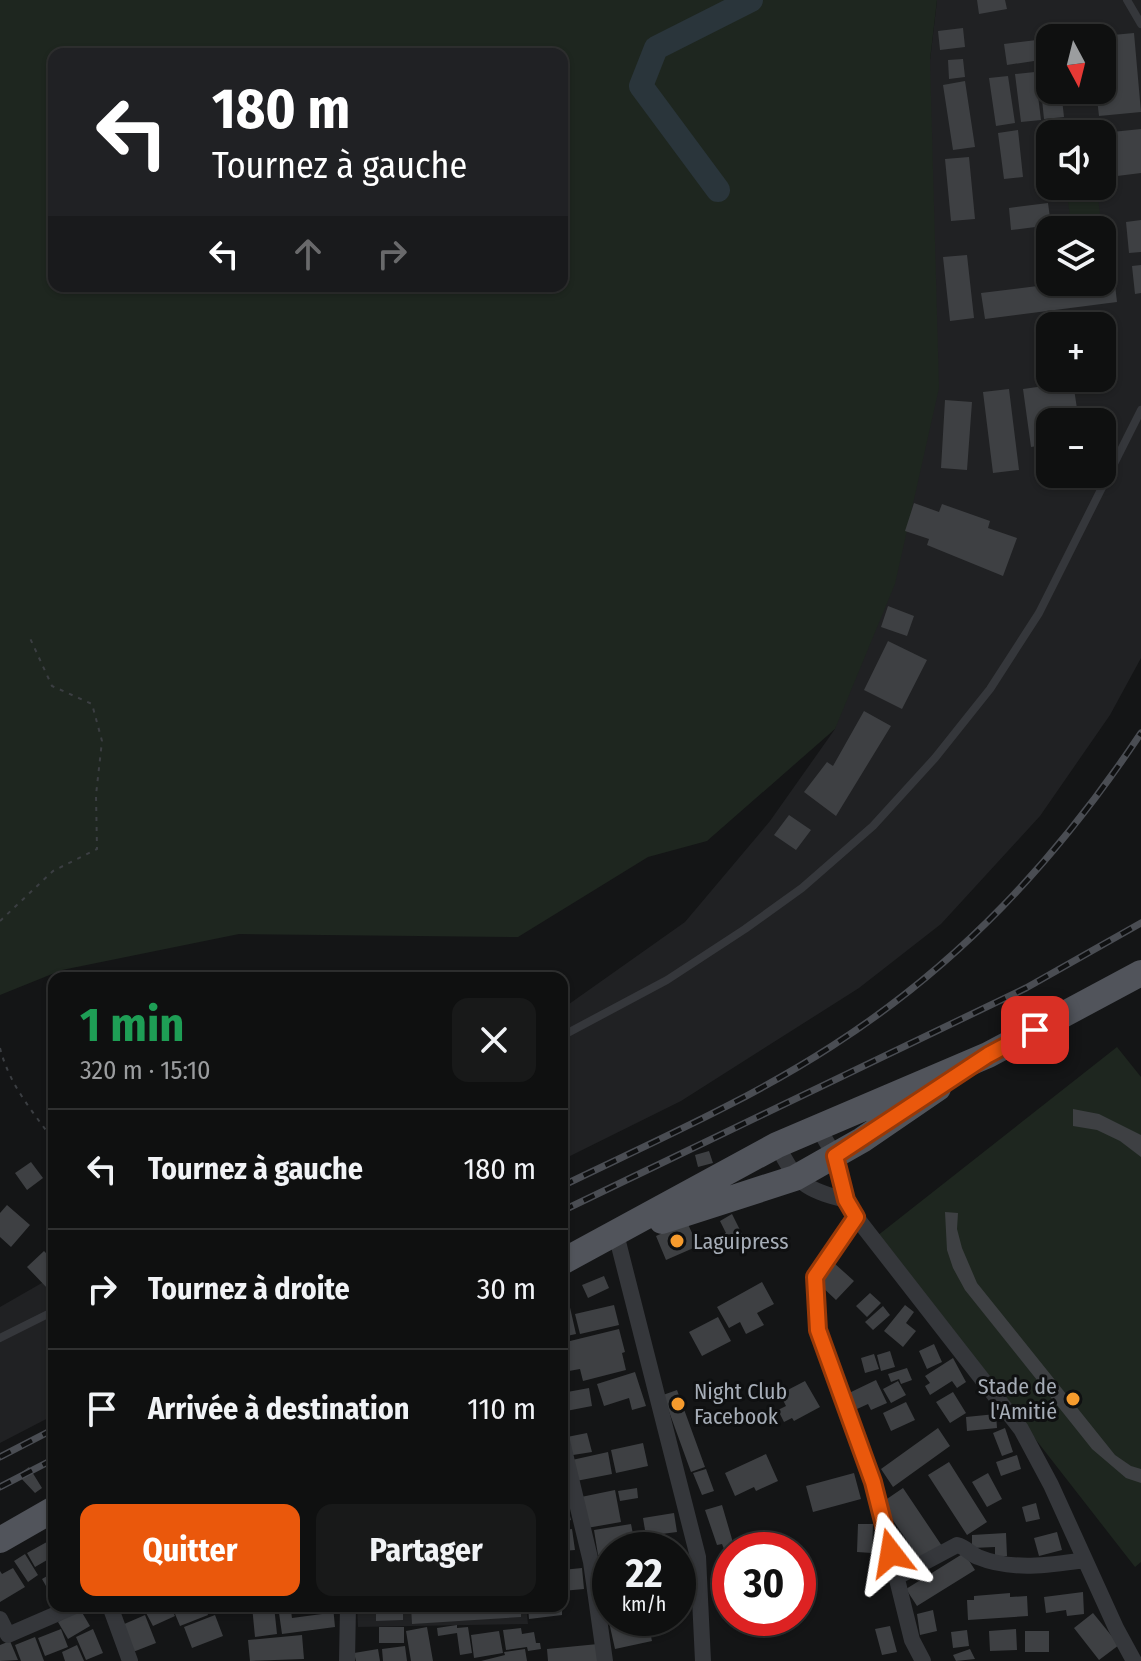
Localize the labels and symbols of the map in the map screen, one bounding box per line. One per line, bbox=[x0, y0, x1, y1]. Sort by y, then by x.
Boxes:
north arrow bbox=[1036, 24, 1116, 104]
pin bbox=[1001, 996, 1069, 1064]
place label: Laguipress bbox=[693, 1228, 789, 1255]
marker: Laguipress bbox=[668, 1232, 686, 1250]
place label: Stade de l'Amitié bbox=[978, 1373, 1057, 1425]
place label: Night Club Facebook bbox=[694, 1378, 787, 1430]
marker: Stade de l'Amitié bbox=[1064, 1390, 1082, 1408]
marker: Night Club Facebook bbox=[669, 1395, 687, 1413]
position arrow bbox=[849, 1511, 933, 1595]
speed limit sign: 30 bbox=[712, 1532, 816, 1636]

